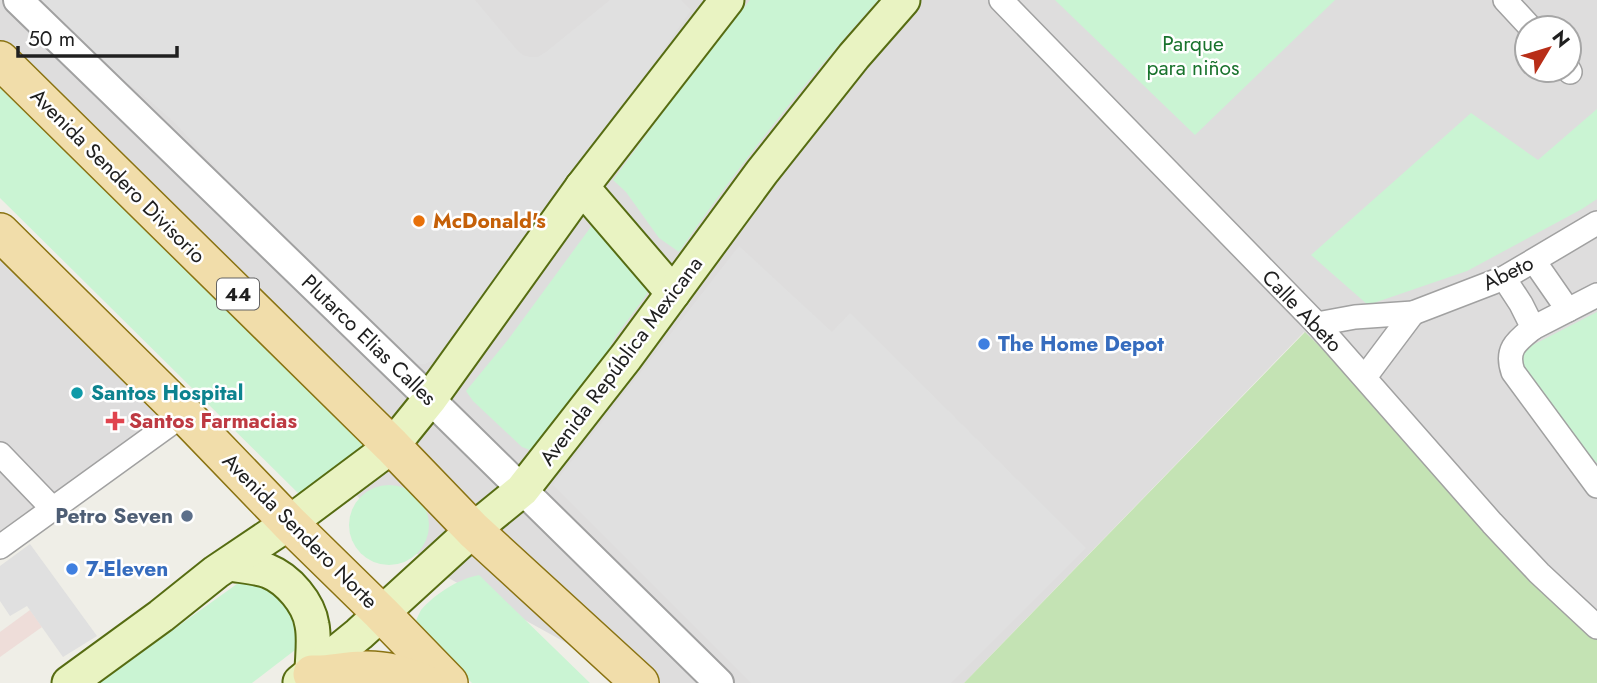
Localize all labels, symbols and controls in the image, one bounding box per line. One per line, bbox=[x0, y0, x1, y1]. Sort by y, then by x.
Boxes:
scale bar bbox=[18, 14, 177, 58]
north arrow bbox=[1513, 14, 1583, 84]
text: 50 m bbox=[28, 24, 75, 54]
text: N bbox=[1546, 25, 1576, 53]
park label: Parque para niños bbox=[1146, 29, 1240, 83]
street label: Avenida Sendero Divisorio bbox=[24, 82, 212, 270]
place label: McDonald's bbox=[433, 206, 546, 236]
marker: McDonald's bbox=[411, 213, 427, 229]
street label: Abeto bbox=[1478, 248, 1538, 298]
street label: Avenida República Mexicana bbox=[532, 250, 710, 472]
street label: Calle Abeto bbox=[1255, 263, 1349, 359]
street label: Plutarco Elias Calles bbox=[295, 268, 443, 412]
road number: 44 bbox=[217, 278, 259, 310]
place label: The Home Depot bbox=[998, 329, 1164, 359]
marker: The Home Depot bbox=[976, 336, 992, 352]
place label: Santos Hospital bbox=[91, 378, 243, 408]
marker: Santos Hospital bbox=[69, 385, 85, 401]
place label: Santos Farmacias bbox=[129, 406, 297, 436]
marker: Santos Farmacias bbox=[107, 413, 123, 429]
street label: Avenida Sendero Norte bbox=[216, 447, 385, 616]
place label: Petro Seven bbox=[55, 501, 173, 531]
marker: Petro Seven bbox=[179, 508, 195, 524]
place label: 7-Eleven bbox=[86, 554, 168, 584]
marker: 7-Eleven bbox=[64, 561, 80, 577]

